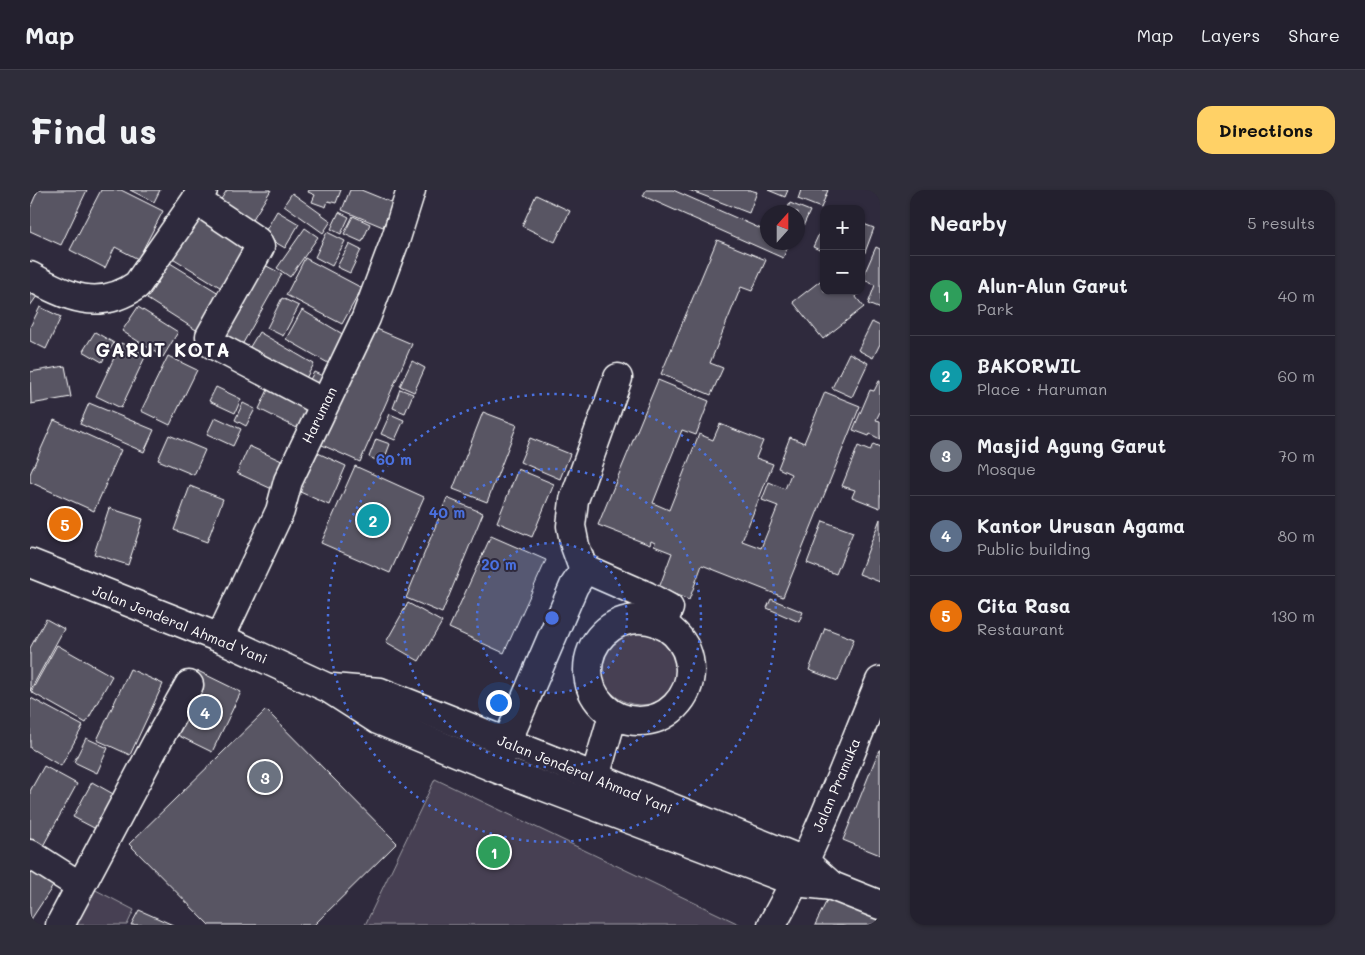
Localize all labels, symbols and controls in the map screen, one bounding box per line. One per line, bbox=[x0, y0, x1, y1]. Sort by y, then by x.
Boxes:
text: Map bbox=[25, 19, 74, 50]
text: Map bbox=[1137, 23, 1173, 47]
text: Layers bbox=[1201, 23, 1260, 47]
text: Share bbox=[1288, 23, 1340, 47]
button: Directions bbox=[1197, 106, 1335, 154]
text: Find us bbox=[30, 107, 157, 153]
north arrow bbox=[760, 205, 805, 250]
map controls bbox=[820, 205, 865, 295]
button: + bbox=[820, 205, 865, 250]
text: Nearby bbox=[930, 209, 1007, 236]
text: 5 results bbox=[1247, 212, 1315, 233]
button: − bbox=[820, 250, 865, 295]
text: Alun-Alun Garut bbox=[977, 273, 1128, 298]
text: 1 bbox=[942, 285, 950, 306]
text: 40 m bbox=[1278, 285, 1315, 306]
text: Park bbox=[977, 298, 1013, 319]
district label: GARUT KOTA bbox=[96, 337, 230, 362]
text: BAKORWIL bbox=[977, 353, 1081, 378]
text: 2 bbox=[942, 365, 950, 386]
text: 60 m bbox=[1278, 365, 1315, 386]
text: Place · Haruman bbox=[977, 378, 1107, 399]
street label: Haruman bbox=[297, 383, 341, 447]
text: Masjid Agung Garut bbox=[977, 433, 1166, 458]
text: 3 bbox=[941, 445, 951, 466]
text: 70 m bbox=[1278, 445, 1315, 466]
text: 60 m bbox=[376, 449, 412, 469]
text: Mosque bbox=[977, 458, 1036, 479]
pin: 2 bbox=[357, 501, 389, 539]
text: 40 m bbox=[429, 502, 465, 522]
pin: 5 bbox=[49, 505, 81, 543]
text: Kantor Urusan Agama bbox=[977, 513, 1185, 538]
text: 4 bbox=[941, 525, 951, 546]
text: 80 m bbox=[1278, 525, 1315, 546]
text: Public building bbox=[977, 538, 1090, 559]
text: 20 m bbox=[481, 554, 517, 574]
street label: Jalan Jenderal Ahmad Yani bbox=[90, 580, 270, 668]
text: Cita Rasa bbox=[977, 593, 1071, 618]
text: 5 bbox=[941, 605, 951, 626]
text: 130 m bbox=[1271, 605, 1315, 626]
centre of rings bbox=[543, 609, 561, 627]
text: Restaurant bbox=[977, 618, 1065, 639]
your location bbox=[486, 690, 512, 716]
pin: 4 bbox=[189, 693, 221, 731]
street label: Jalan Jenderal Ahmad Yani bbox=[495, 730, 675, 818]
street label: Jalan Pramuka bbox=[808, 735, 864, 835]
pin: 3 bbox=[249, 758, 281, 796]
pin: 1 bbox=[478, 833, 510, 871]

